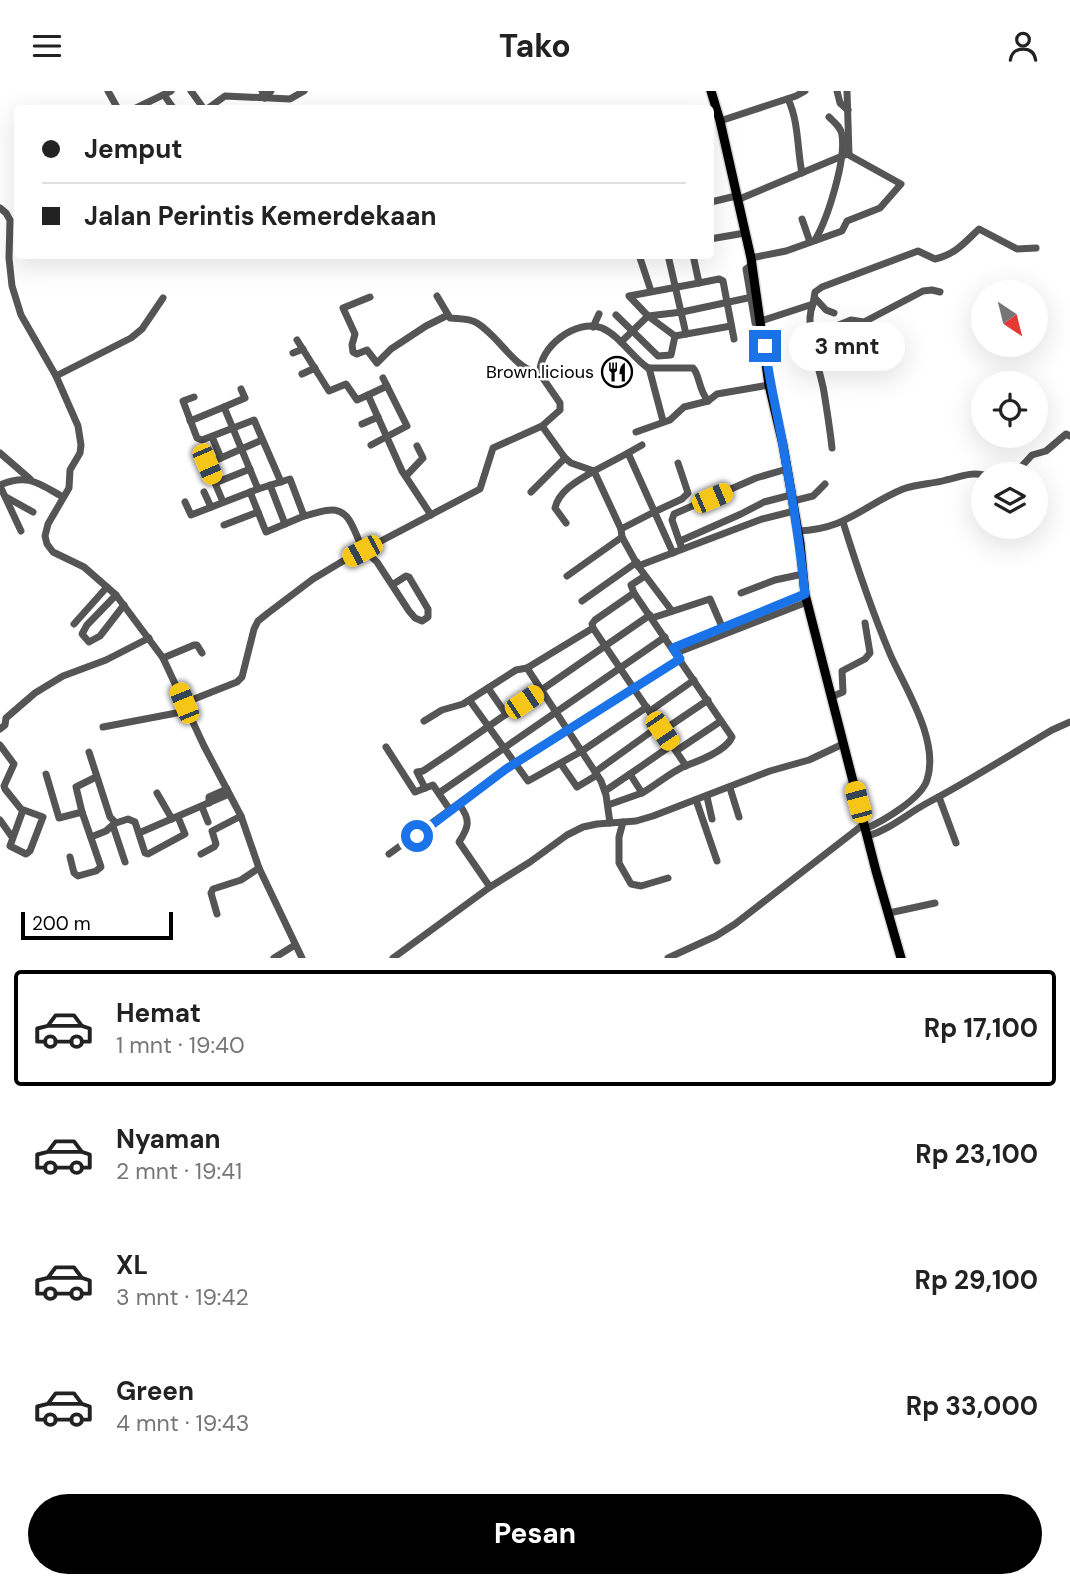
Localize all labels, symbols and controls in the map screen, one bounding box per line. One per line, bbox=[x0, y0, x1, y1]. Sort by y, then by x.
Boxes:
text: Tako bbox=[499, 25, 571, 67]
icon: menu bbox=[28, 27, 66, 65]
icon: person bbox=[1004, 27, 1042, 65]
text: Jemput bbox=[84, 132, 183, 166]
text: Jalan Perintis Kemerdekaan bbox=[84, 199, 437, 233]
north arrow bbox=[971, 280, 1048, 357]
map controls bbox=[971, 280, 1048, 539]
callout: 3 mnt bbox=[790, 321, 905, 371]
route end bbox=[749, 330, 781, 362]
text: 3 mnt bbox=[814, 331, 880, 361]
restaurant icon: Brown.licious bbox=[600, 355, 634, 389]
place label: Brown.licious bbox=[486, 360, 594, 384]
button: locate bbox=[971, 371, 1048, 448]
car bbox=[190, 441, 225, 487]
button: layers bbox=[971, 462, 1048, 539]
car bbox=[689, 480, 736, 516]
car bbox=[339, 532, 386, 570]
car bbox=[167, 680, 202, 726]
car bbox=[501, 682, 548, 722]
car bbox=[642, 708, 683, 754]
car bbox=[843, 779, 874, 825]
route start bbox=[401, 820, 433, 852]
scale bar bbox=[21, 909, 173, 941]
text: 200 m bbox=[32, 911, 91, 936]
text: Hemat bbox=[116, 996, 201, 1030]
icon: car bbox=[32, 997, 95, 1060]
text: Rp 17,100 bbox=[924, 1011, 1038, 1045]
text: 1 mnt · 19:40 bbox=[116, 1030, 245, 1060]
text: Nyaman bbox=[116, 1122, 221, 1156]
icon: car bbox=[32, 1123, 95, 1186]
text: Rp 23,100 bbox=[915, 1137, 1038, 1171]
text: 2 mnt · 19:41 bbox=[116, 1156, 242, 1186]
text: XL bbox=[116, 1248, 148, 1282]
icon: car bbox=[32, 1249, 95, 1312]
text: Rp 29,100 bbox=[915, 1263, 1038, 1297]
text: 3 mnt · 19:42 bbox=[116, 1282, 249, 1312]
text: Green bbox=[116, 1374, 194, 1408]
icon: car bbox=[32, 1375, 95, 1438]
text: Rp 33,000 bbox=[906, 1389, 1038, 1423]
text: 4 mnt · 19:43 bbox=[116, 1408, 249, 1438]
button: Pesan bbox=[28, 1494, 1042, 1574]

